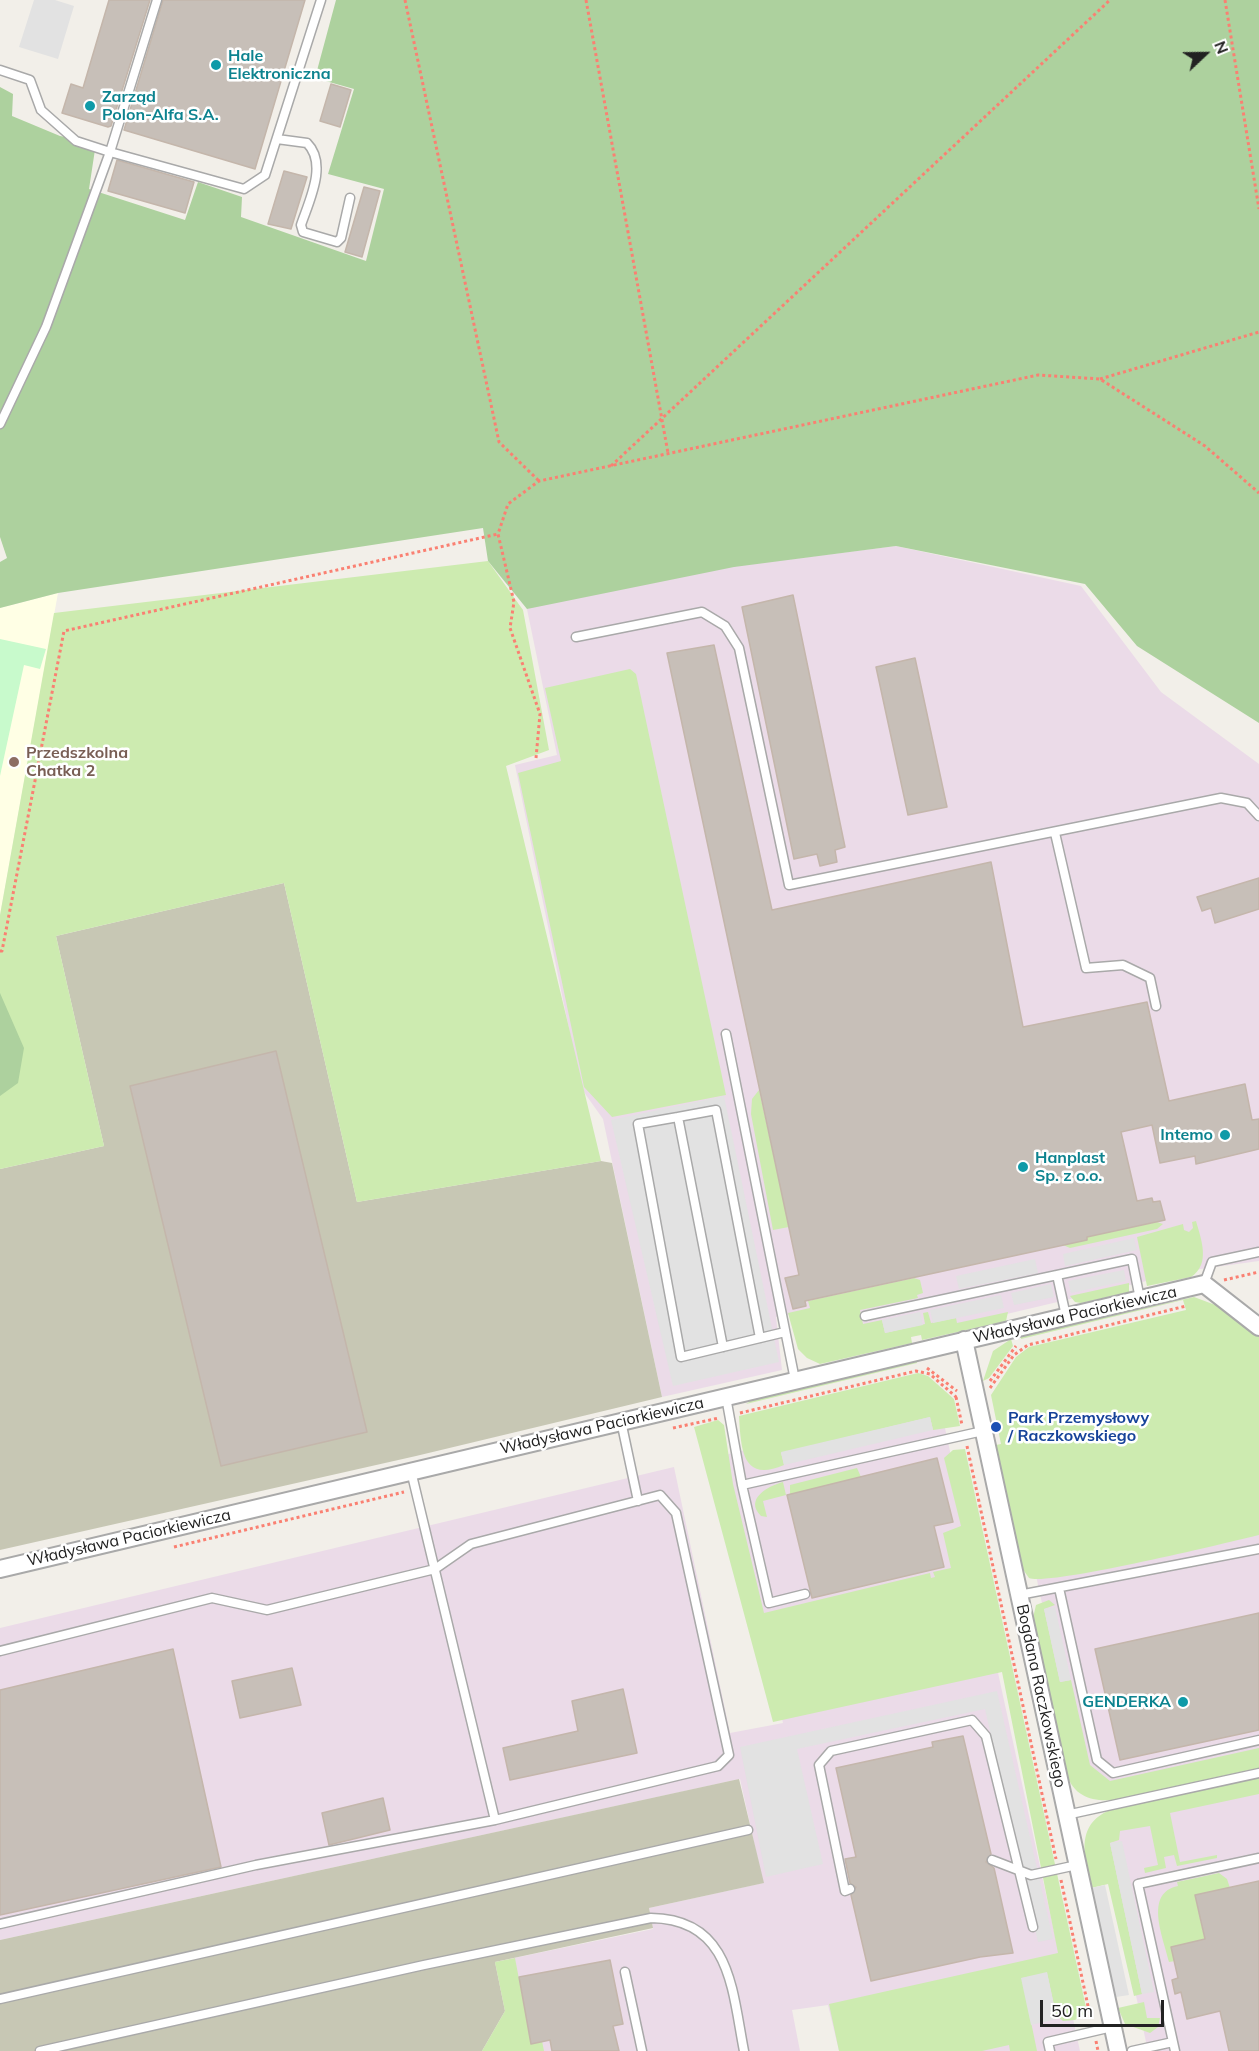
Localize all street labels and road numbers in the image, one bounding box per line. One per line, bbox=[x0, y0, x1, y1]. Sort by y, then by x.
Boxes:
street label: Władysława Paciorkiewicza bbox=[971, 1282, 1179, 1348]
street label: Władysława Paciorkiewicza bbox=[498, 1393, 706, 1459]
street label: Władysława Paciorkiewicza bbox=[25, 1505, 233, 1571]
street label: Bogdana Raczkowskiego bbox=[1012, 1602, 1070, 1790]

